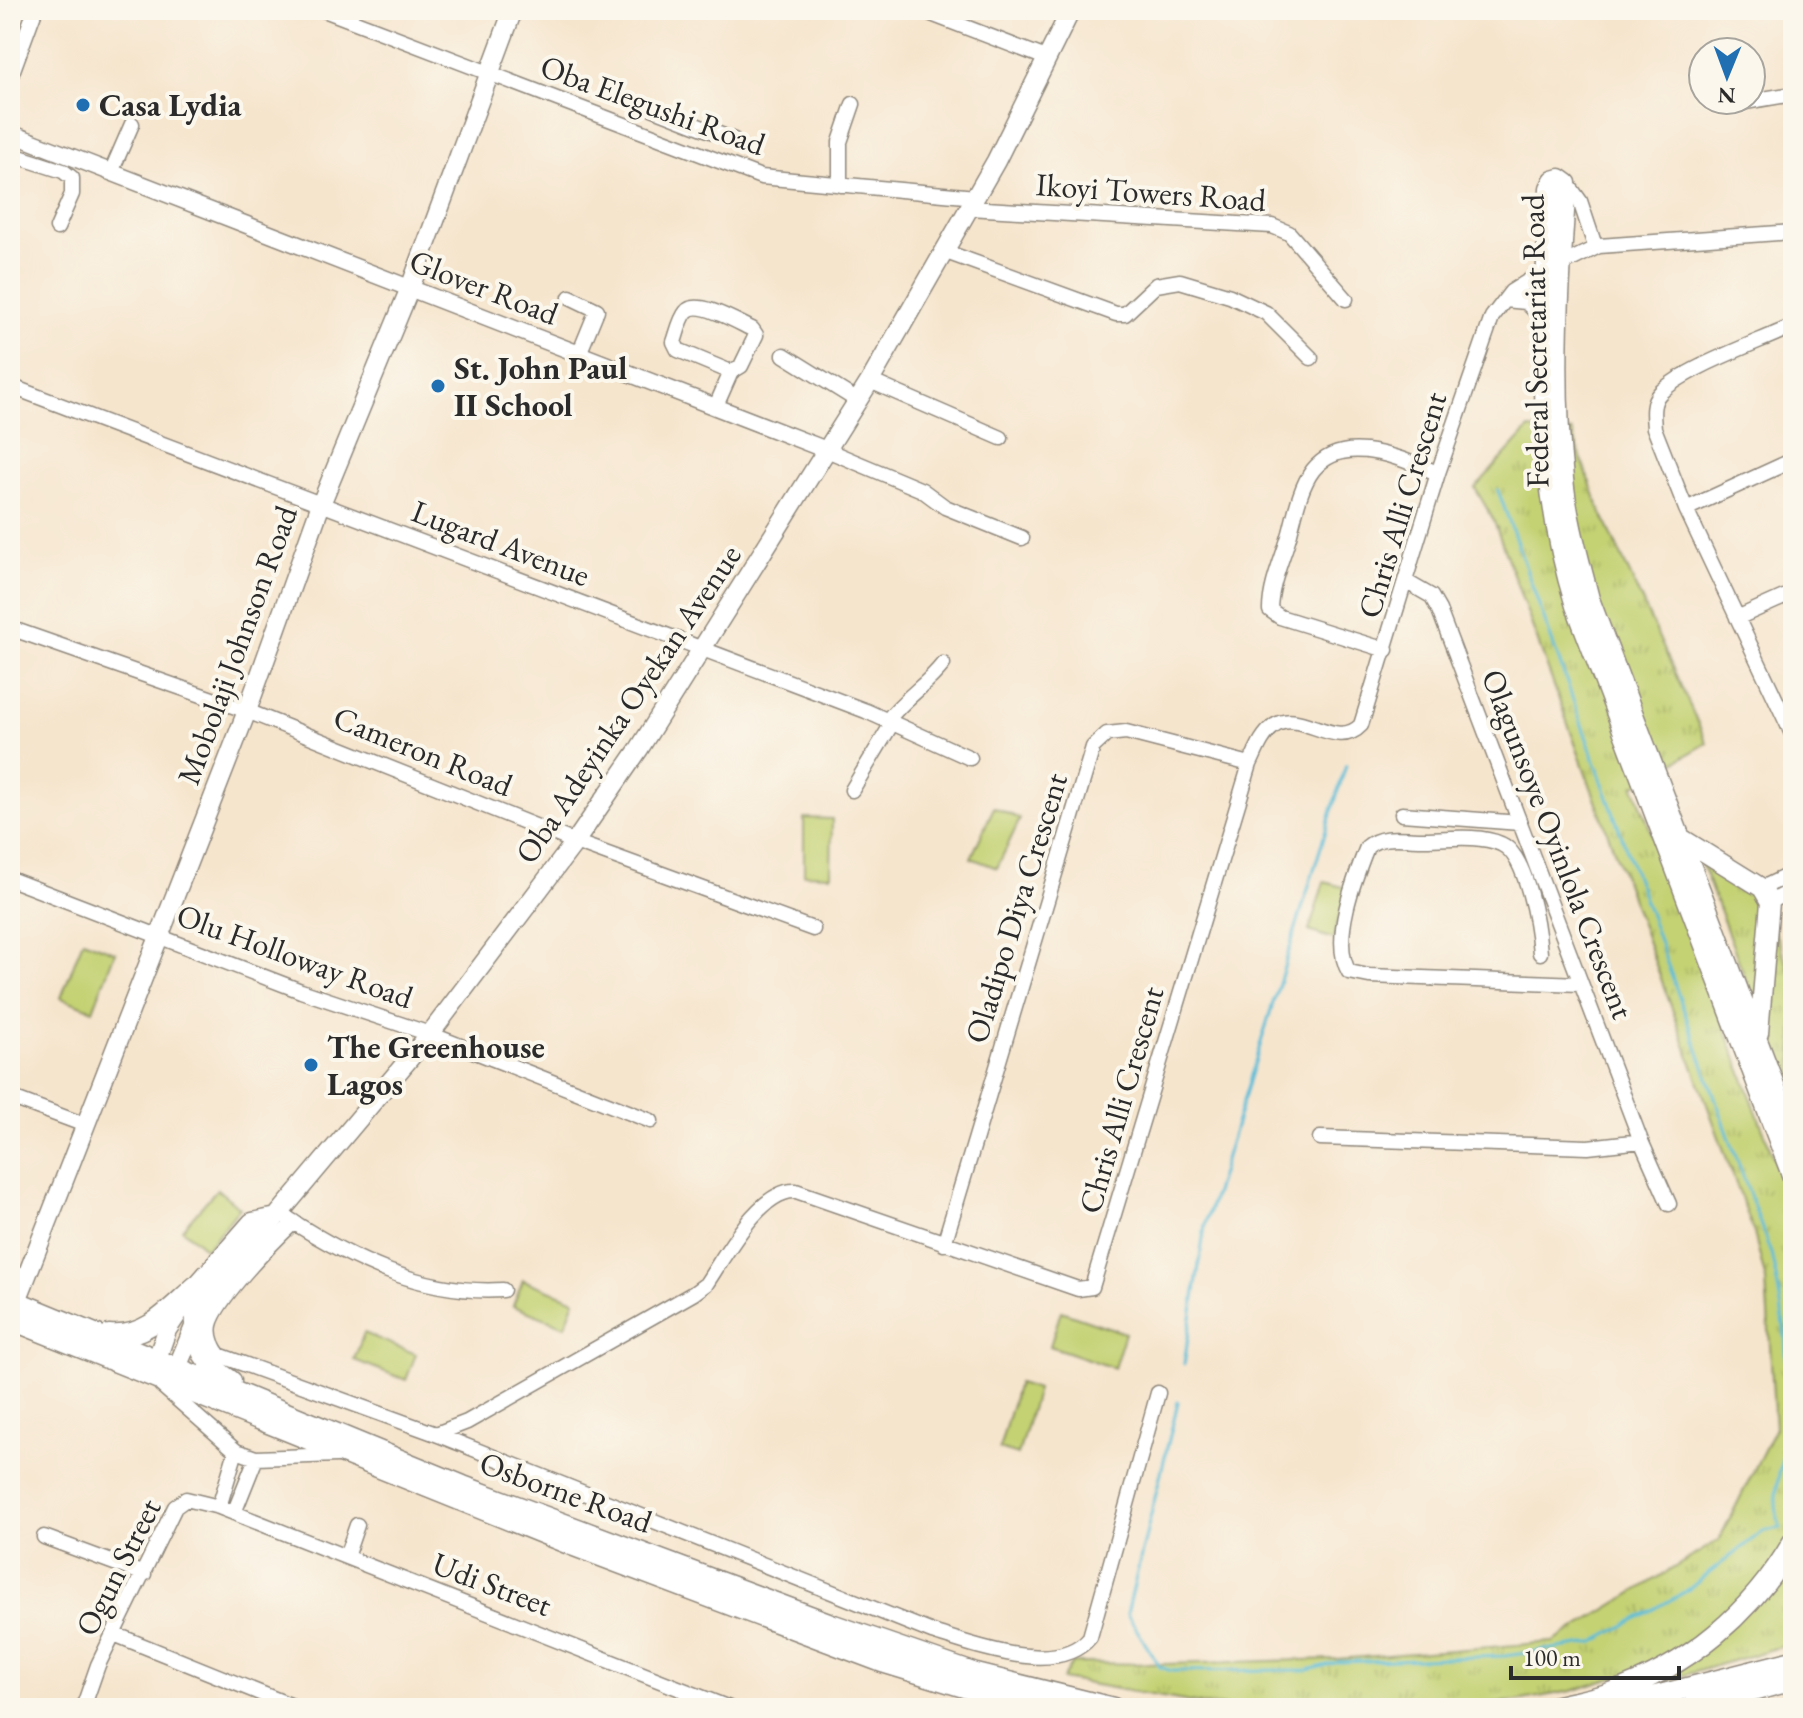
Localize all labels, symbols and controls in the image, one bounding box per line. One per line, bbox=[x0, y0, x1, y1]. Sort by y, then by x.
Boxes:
north arrow bbox=[1687, 36, 1767, 116]
street label: Oba Elegushi Road bbox=[535, 45, 772, 165]
text: N bbox=[1717, 81, 1736, 110]
place label: Casa Lydia bbox=[99, 84, 243, 126]
marker: Casa Lydia bbox=[74, 96, 92, 114]
street label: Ikoyi Towers Road bbox=[1035, 163, 1268, 221]
street label: Federal Secretariat Road bbox=[1511, 193, 1559, 488]
street label: Glover Road bbox=[404, 239, 565, 335]
place label: St. John Paul II School bbox=[454, 347, 627, 426]
marker: St. John Paul II School bbox=[429, 377, 447, 395]
street label: Chris Alli Crescent bbox=[1348, 387, 1456, 623]
street label: Lugard Avenue bbox=[406, 490, 596, 596]
street label: Mobolaji Johnson Road bbox=[167, 499, 307, 790]
street label: Oba Adeyinka Oyekan Avenue bbox=[505, 536, 751, 872]
street label: Olagunsoye Oyinlola Crescent bbox=[1472, 663, 1644, 1025]
street label: Cameron Road bbox=[327, 696, 520, 806]
street label: Oladipo Diya Crescent bbox=[955, 768, 1077, 1048]
street label: Olu Holloway Road bbox=[171, 894, 420, 1019]
street label: Chris Alli Crescent bbox=[1069, 982, 1173, 1218]
place label: The Greenhouse Lagos bbox=[327, 1026, 545, 1105]
marker: The Greenhouse Lagos bbox=[302, 1056, 320, 1074]
street label: Osborne Road bbox=[474, 1441, 659, 1543]
street label: Ogun Street bbox=[66, 1491, 170, 1643]
street label: Udi Street bbox=[426, 1542, 558, 1626]
scale bar bbox=[1511, 1630, 1679, 1680]
text: 100 m bbox=[1523, 1642, 1581, 1673]

